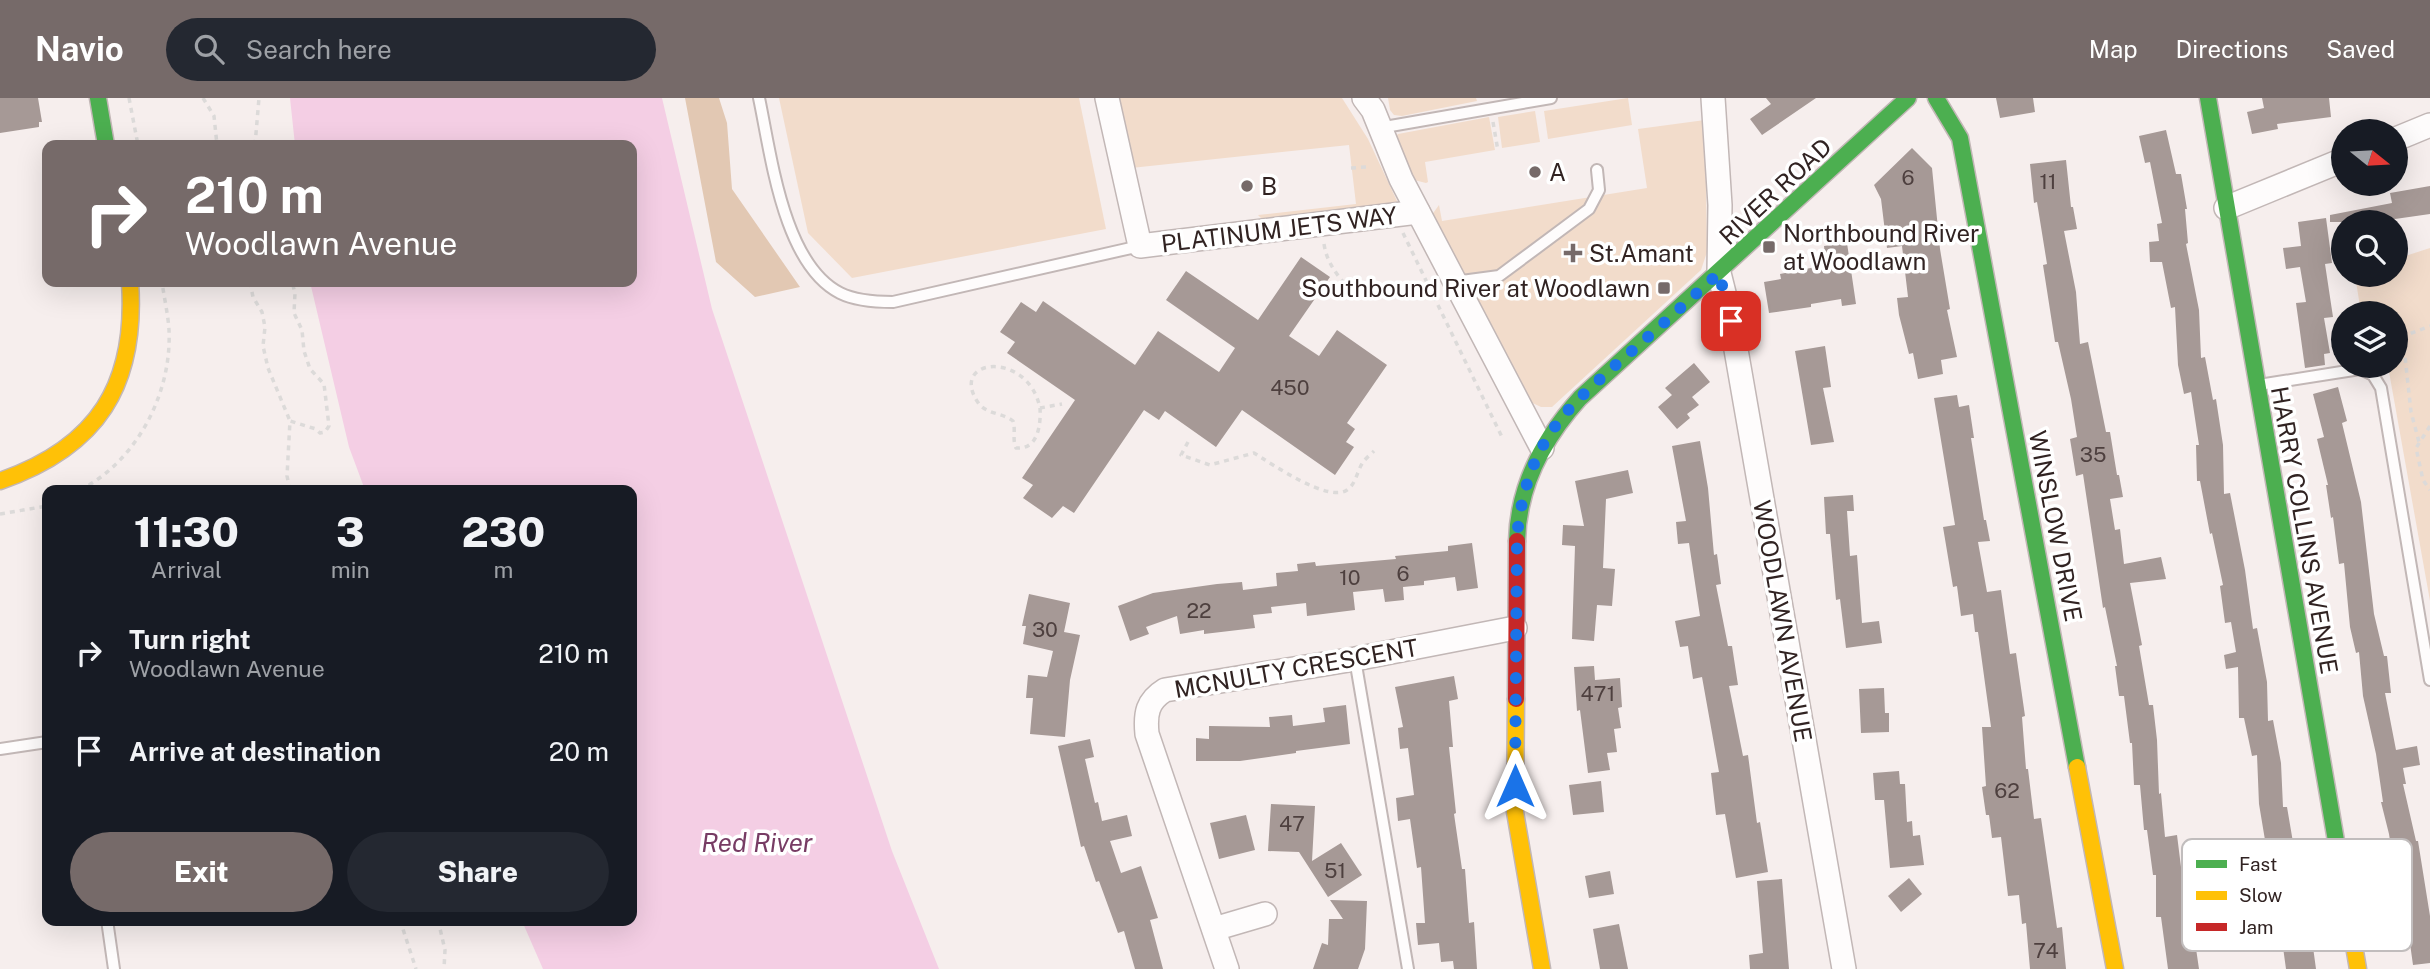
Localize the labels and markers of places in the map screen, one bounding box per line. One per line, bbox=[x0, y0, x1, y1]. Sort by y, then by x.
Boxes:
place label: A bbox=[1549, 158, 1566, 186]
marker: A bbox=[1527, 164, 1543, 180]
place label: B bbox=[1261, 172, 1277, 200]
marker: B bbox=[1239, 178, 1255, 194]
place label: Northbound River at Woodlawn bbox=[1783, 219, 1980, 275]
place label: St.Amant bbox=[1589, 239, 1694, 267]
marker: Northbound River at Woodlawn bbox=[1761, 239, 1777, 255]
marker: St.Amant bbox=[1563, 243, 1583, 263]
place label: Southbound River at Woodlawn bbox=[1301, 274, 1650, 302]
marker: Southbound River at Woodlawn bbox=[1656, 280, 1672, 296]
pin bbox=[1701, 291, 1761, 351]

